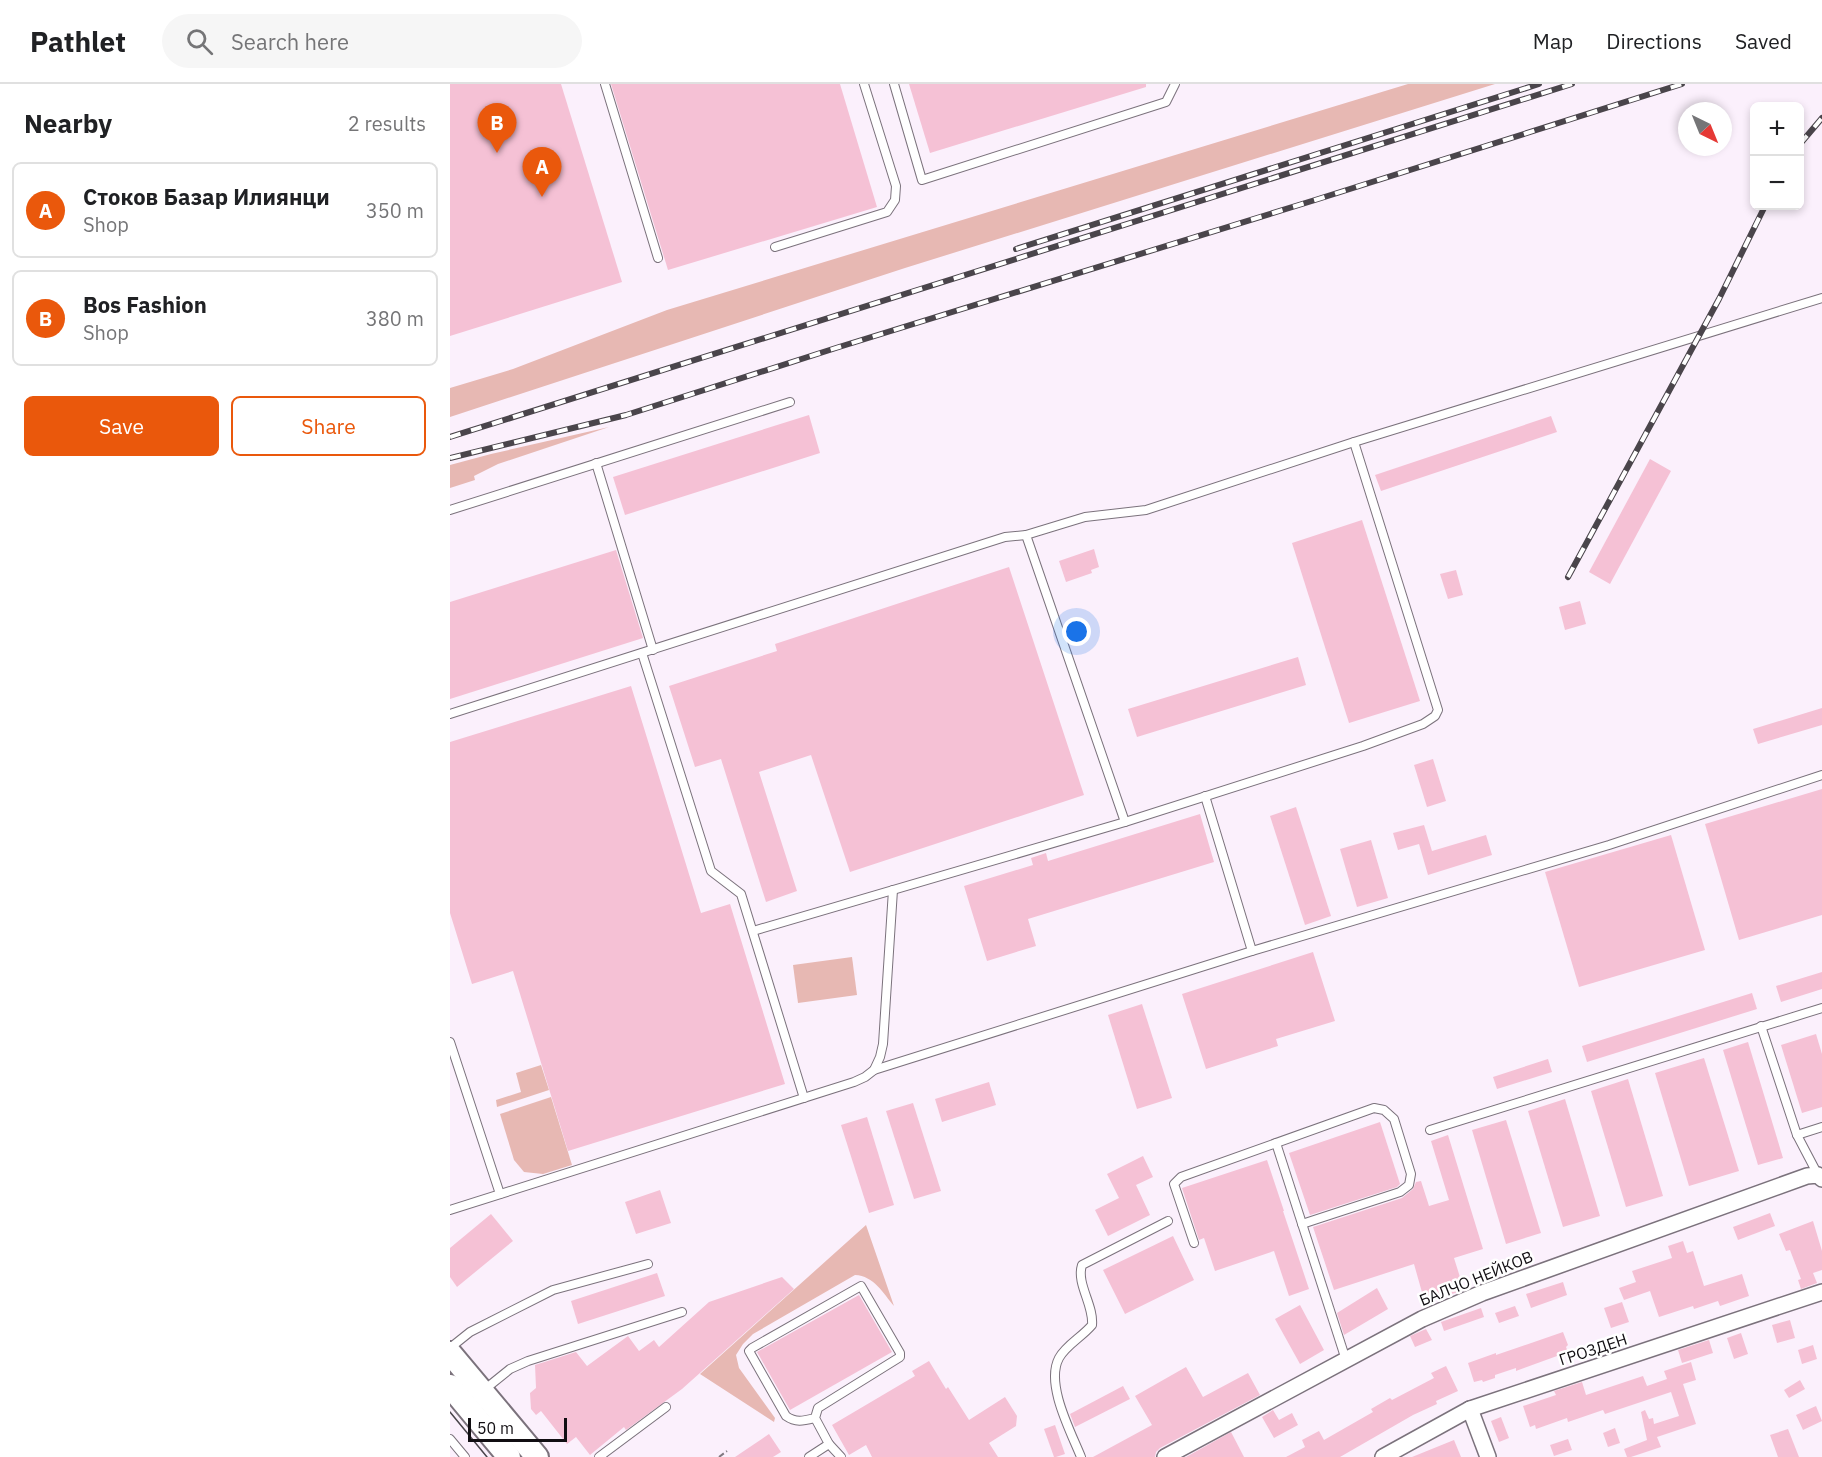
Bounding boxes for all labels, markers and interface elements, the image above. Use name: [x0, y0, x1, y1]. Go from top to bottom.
search box: [162, 14, 582, 68]
text: Pathlet: [30, 23, 126, 60]
icon: search: [183, 25, 216, 58]
text: Search here: [231, 27, 349, 56]
text: Map: [1533, 27, 1573, 55]
text: Directions: [1606, 27, 1702, 55]
text: Saved: [1735, 27, 1792, 55]
north arrow: [1678, 102, 1732, 156]
map controls: [1750, 102, 1804, 210]
button: +: [1750, 102, 1804, 156]
pin: B: [478, 104, 516, 153]
text: Nearby: [24, 106, 112, 140]
text: 2 results: [348, 110, 426, 137]
pin: A: [522, 147, 562, 197]
button: −: [1750, 156, 1804, 210]
text: Стоков Базар Илиянци: [83, 182, 330, 211]
text: A: [39, 197, 52, 224]
text: 350 m: [366, 197, 424, 224]
text: Shop: [83, 211, 129, 238]
text: Bos Fashion: [83, 290, 207, 319]
text: B: [39, 305, 52, 332]
text: 380 m: [366, 305, 424, 332]
text: Shop: [83, 319, 129, 346]
button: Save: [24, 396, 219, 456]
button: Share: [231, 396, 426, 456]
your location: [1062, 617, 1091, 646]
street label: БАЛЧО НЕЙКОВ: [1416, 1246, 1536, 1310]
street label: ГРОЗДЕН: [1556, 1329, 1630, 1369]
scale bar: [468, 1415, 567, 1442]
text: 50 m: [477, 1418, 514, 1438]

